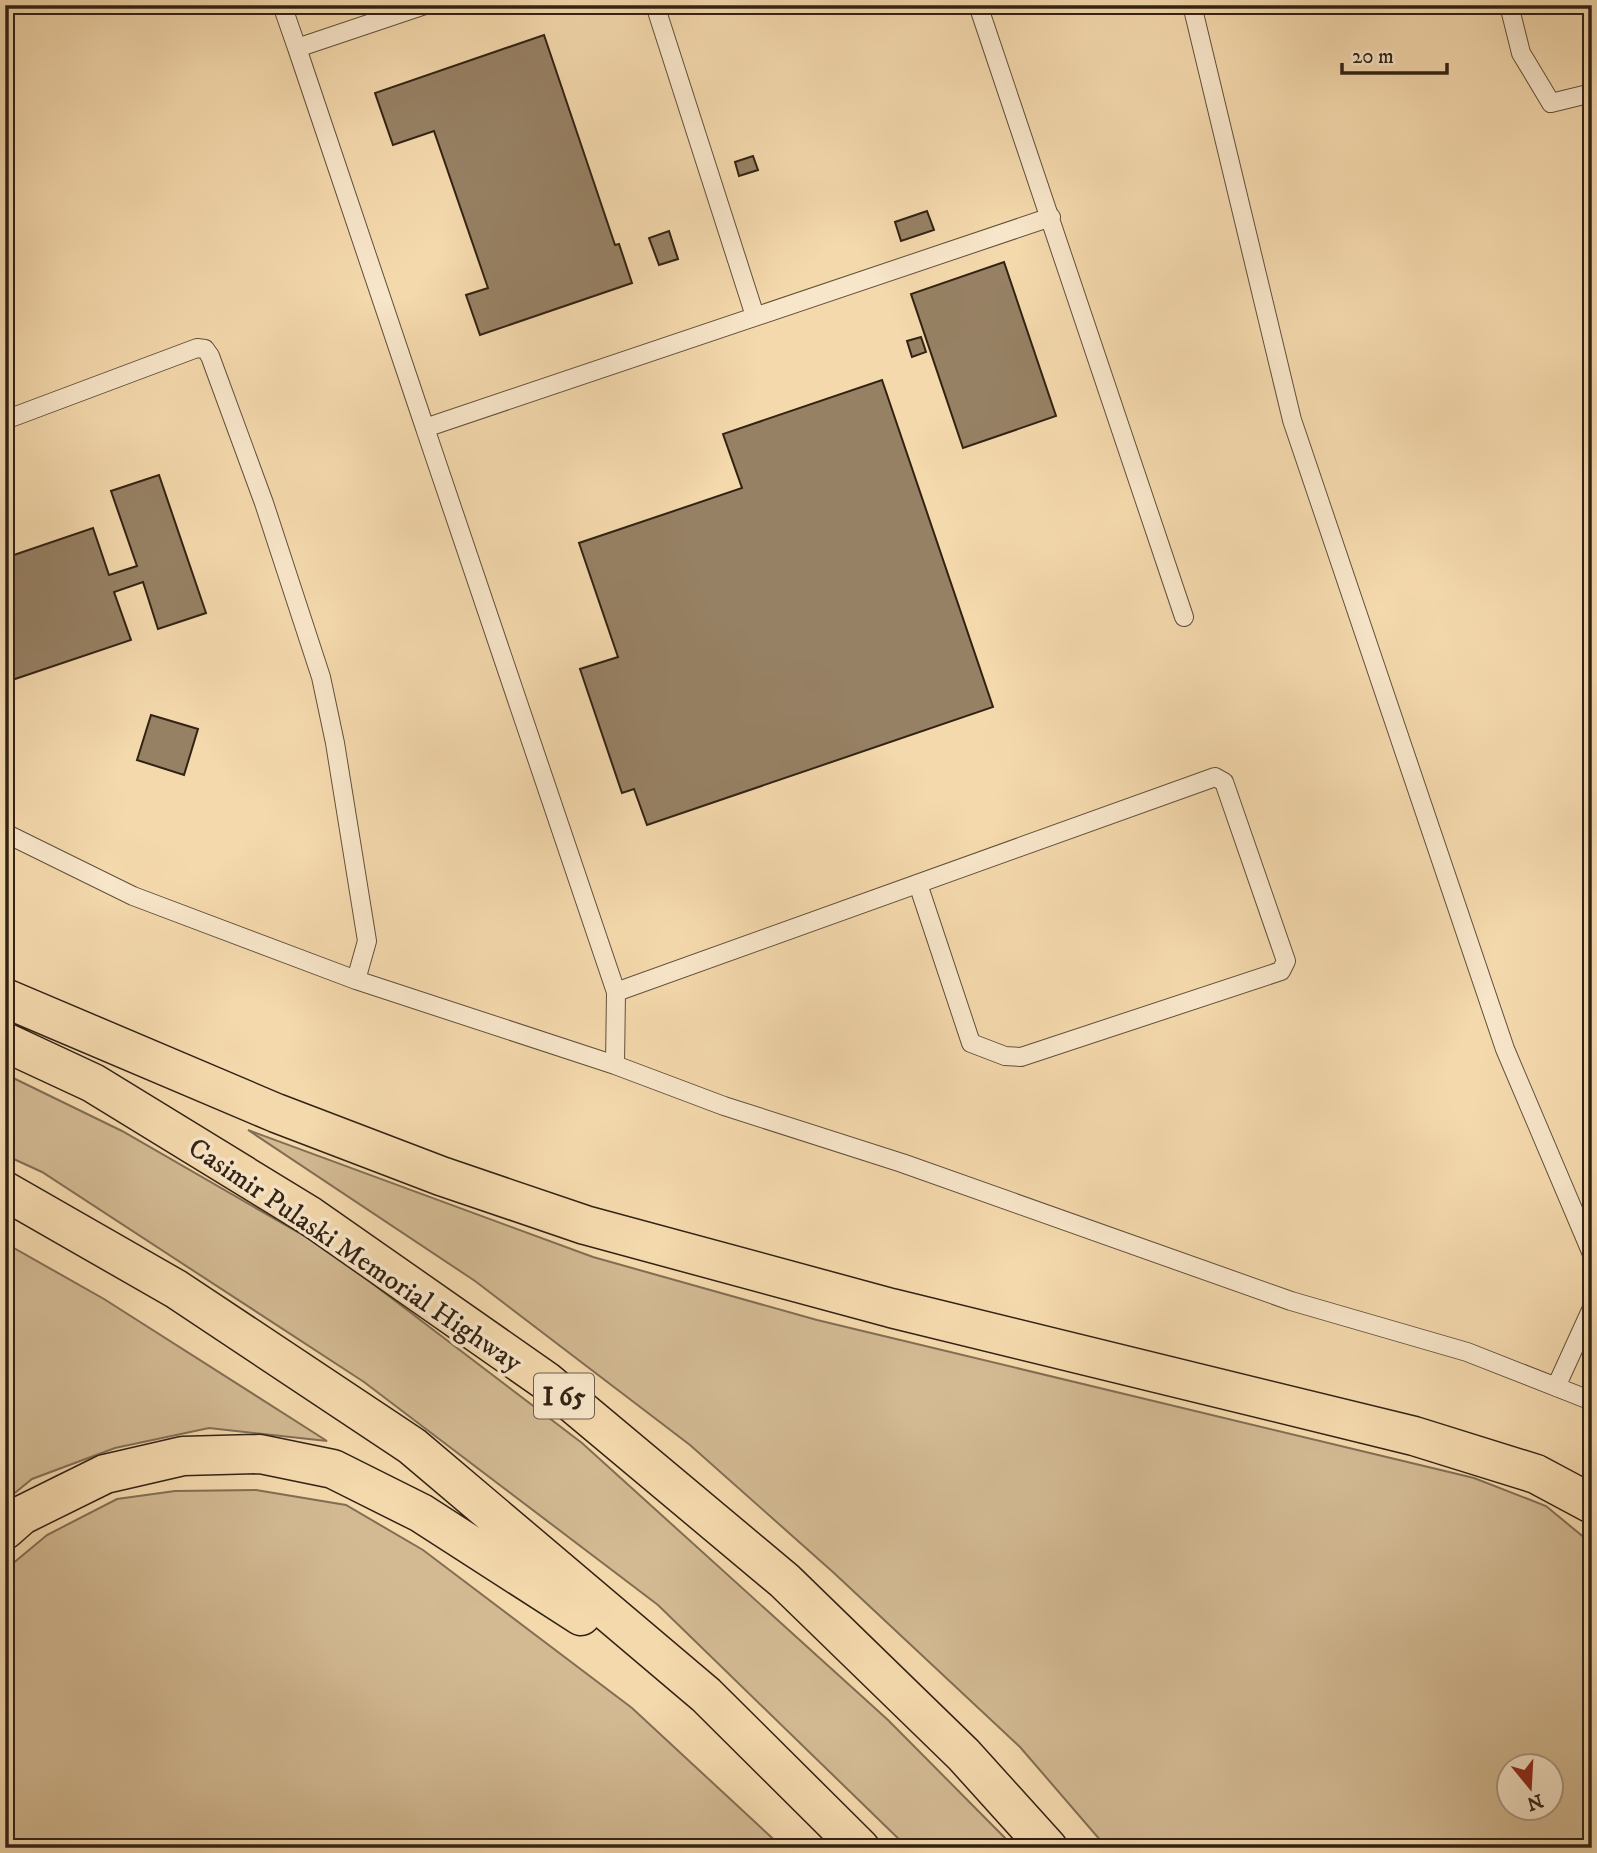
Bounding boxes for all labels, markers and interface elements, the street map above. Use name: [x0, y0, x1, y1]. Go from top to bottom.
scale bar: [1342, 32, 1446, 76]
text: 20 m: [1352, 44, 1394, 70]
street label: Casimir Pulaski Memorial Highway: [182, 1130, 529, 1381]
road number: I 65: [534, 1373, 594, 1418]
north arrow: [1496, 1752, 1566, 1822]
text: N: [1523, 1788, 1546, 1815]

